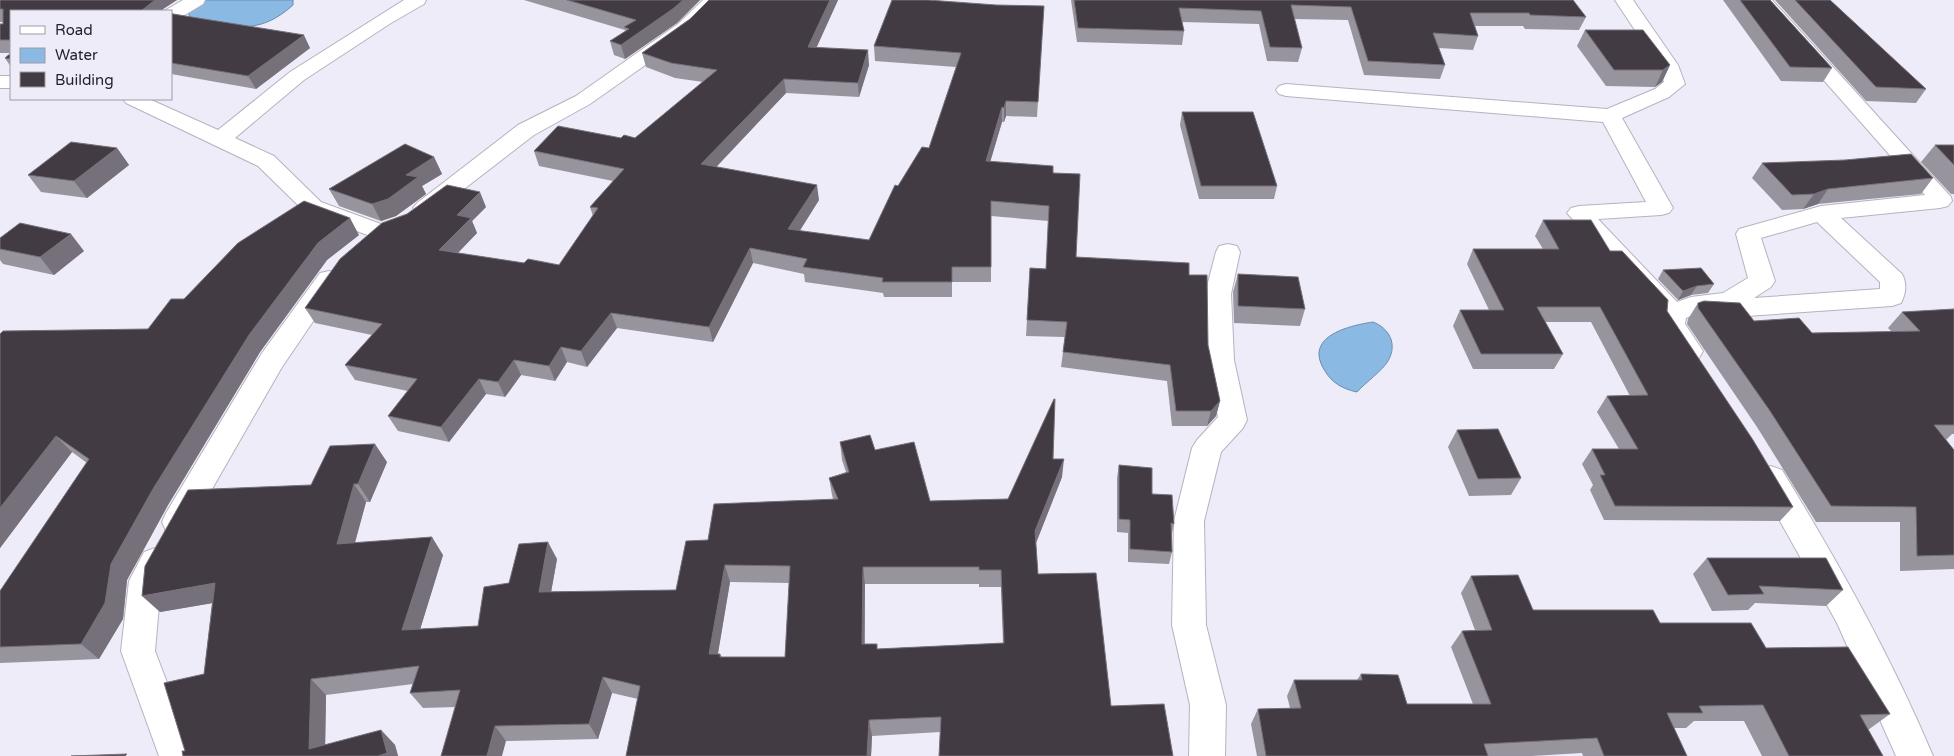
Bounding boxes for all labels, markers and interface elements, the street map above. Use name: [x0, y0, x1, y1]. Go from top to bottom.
legend: [10, 10, 172, 100]
text: Road: [55, 21, 93, 39]
text: Water: [55, 46, 98, 64]
text: Building: [55, 71, 114, 89]

